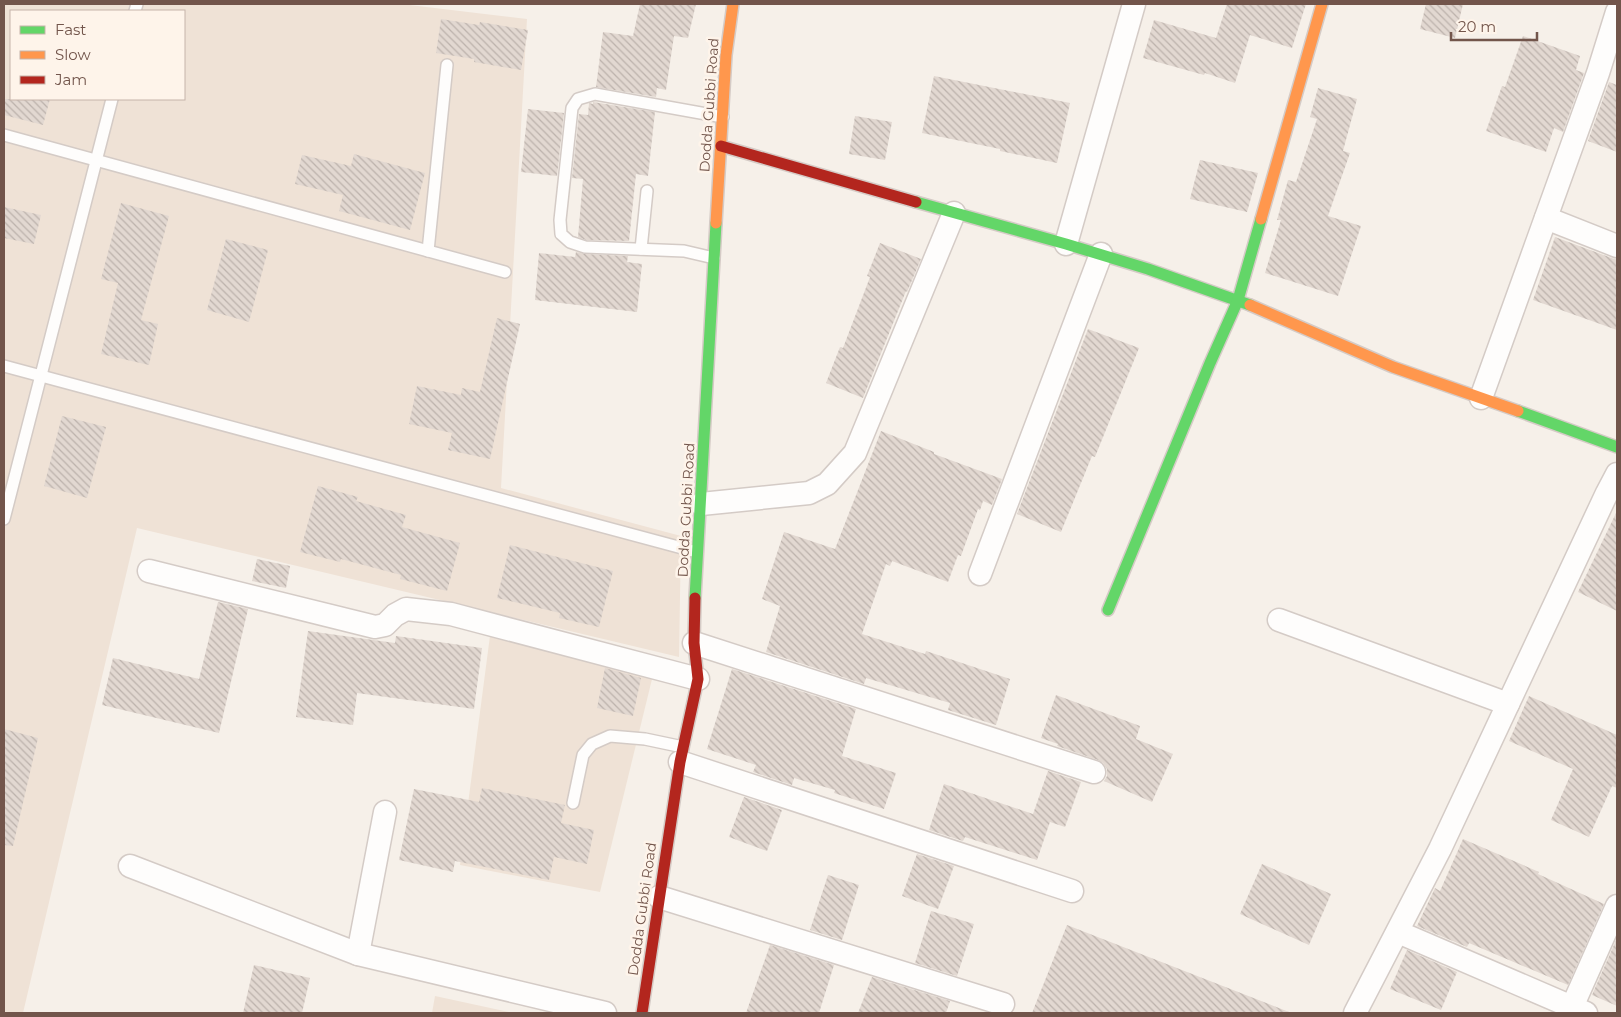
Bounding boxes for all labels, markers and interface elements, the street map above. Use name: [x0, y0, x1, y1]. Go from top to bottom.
legend: [10, 10, 185, 100]
scale bar: [1451, 10, 1537, 42]
text: 20 m: [1458, 17, 1496, 36]
text: Fast: [55, 20, 86, 39]
street label: Dodda Gubbi Road: [695, 37, 723, 173]
text: Slow: [55, 45, 91, 64]
text: Jam: [54, 70, 87, 89]
street label: Dodda Gubbi Road: [673, 442, 699, 578]
street label: Dodda Gubbi Road: [624, 841, 660, 977]

